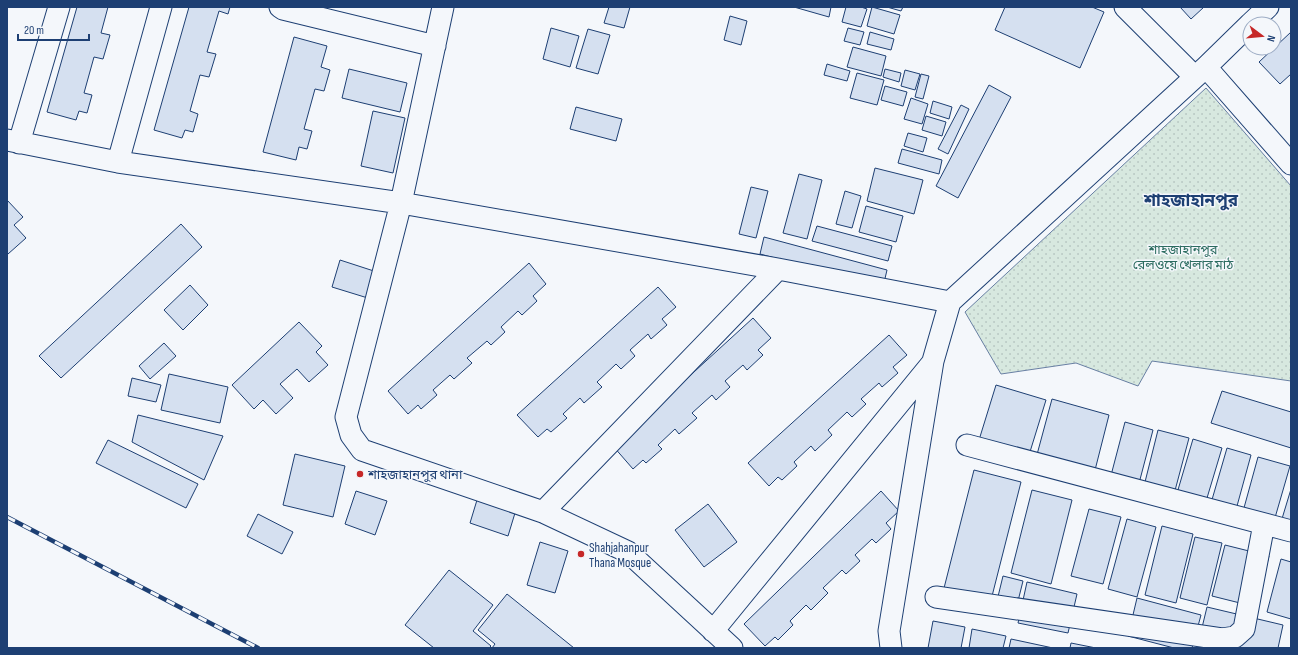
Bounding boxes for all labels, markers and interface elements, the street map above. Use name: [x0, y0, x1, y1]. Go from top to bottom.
scale bar: [18, 16, 89, 42]
north arrow: [1242, 16, 1282, 56]
text: 20 m: [24, 23, 44, 38]
text: N: [1264, 34, 1278, 43]
district label: শাহজাহানপুর: [1143, 191, 1239, 211]
park label: শাহজাহানপুর রেলওয়ে খেলার মাঠ: [1133, 242, 1234, 273]
place label: শাহজাহানপুর থানা: [367, 467, 463, 483]
marker: শাহজাহানপুর থানা: [355, 469, 365, 479]
place label: Shahjahanpur Thana Mosque: [589, 540, 651, 571]
marker: Shahjahanpur Thana Mosque: [576, 549, 586, 559]

